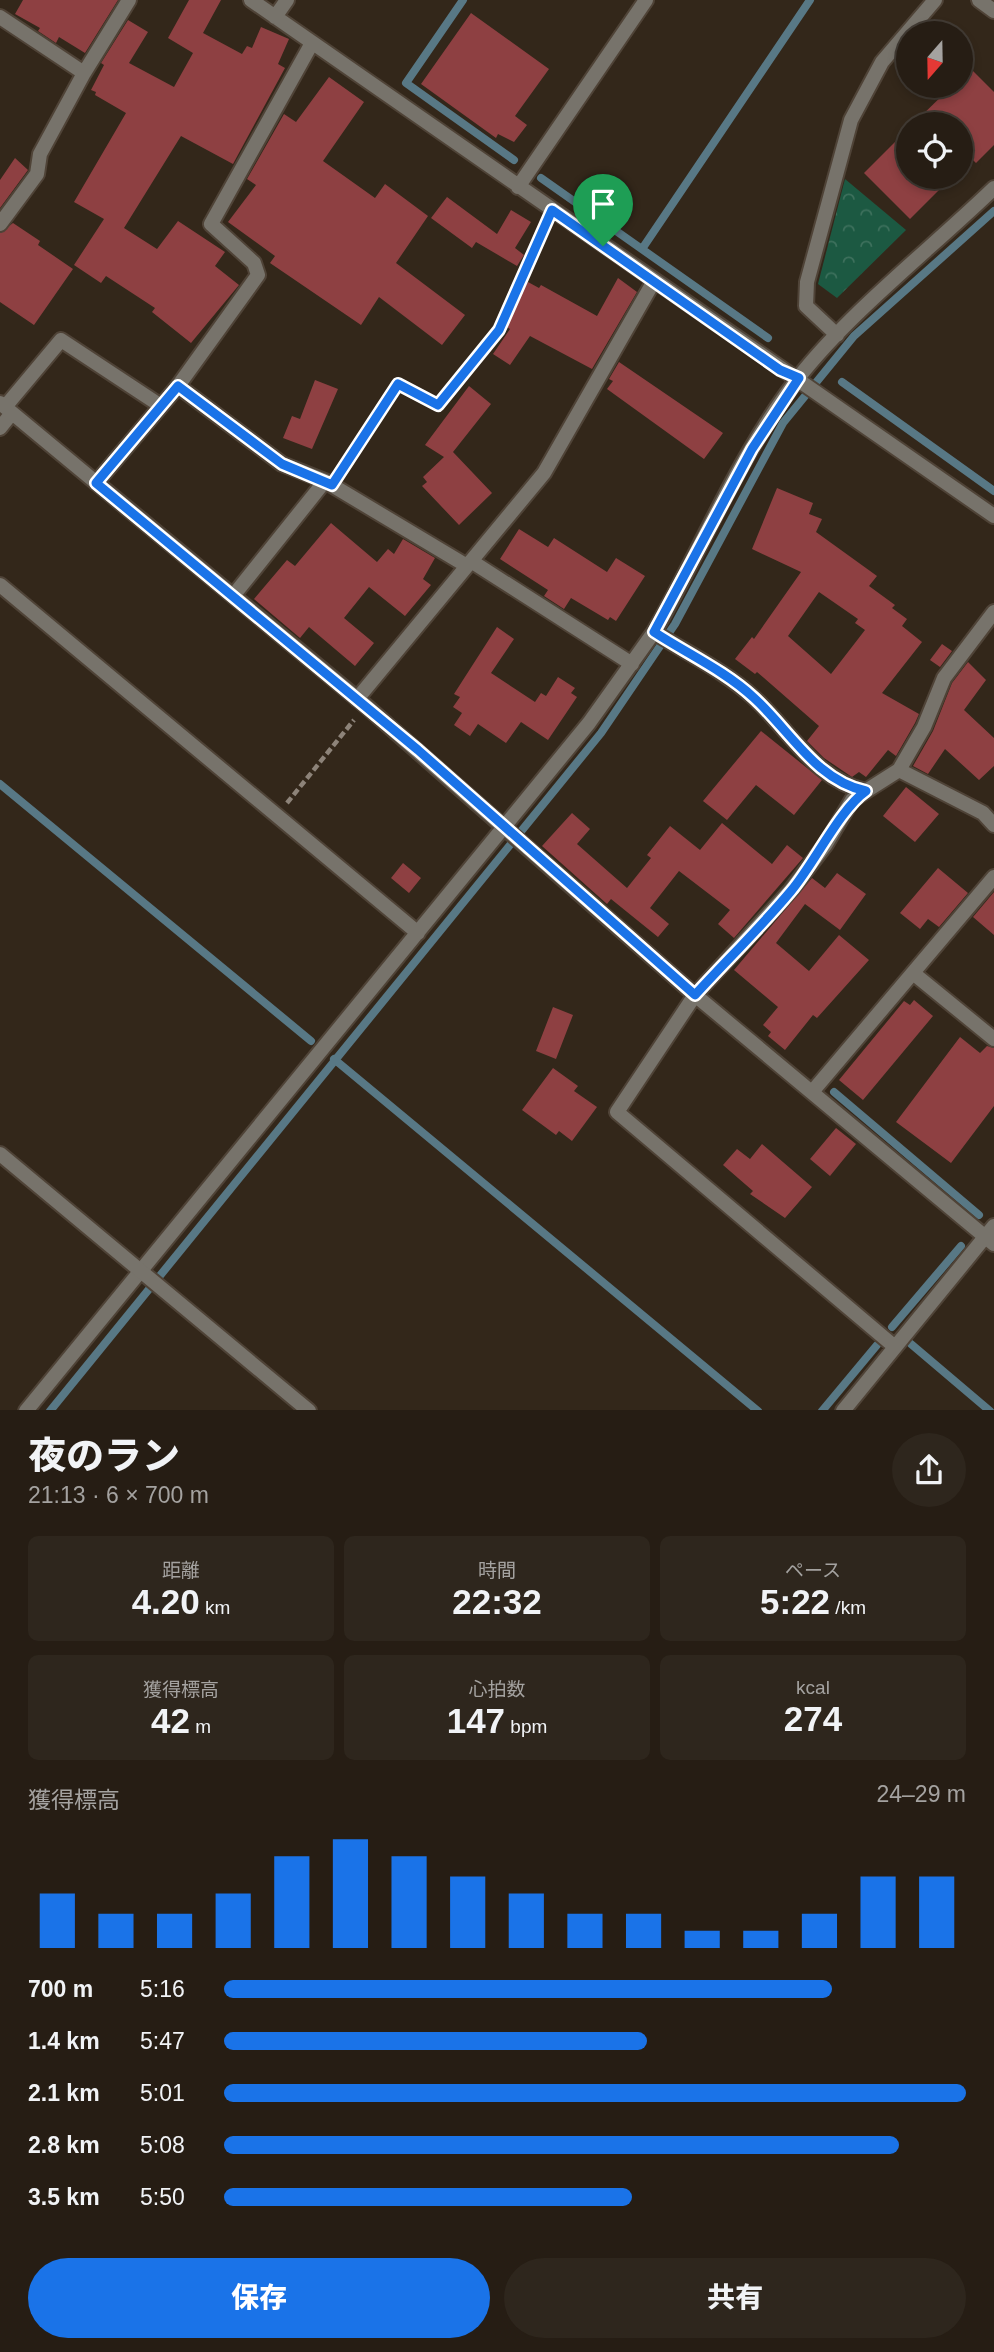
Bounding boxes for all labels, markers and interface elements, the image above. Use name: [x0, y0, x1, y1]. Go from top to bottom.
north arrow: [896, 21, 973, 98]
map controls: [896, 21, 973, 189]
button: locate: [896, 112, 973, 189]
pin: [573, 174, 633, 246]
icon: arrive: [584, 185, 622, 223]
button: share: [892, 1433, 966, 1507]
text: 夜のラン: [28, 1435, 180, 1477]
text: 21:13 · 6 × 700 m: [28, 1482, 209, 1508]
text: 距離: [162, 1560, 200, 1581]
text: 時間: [478, 1560, 516, 1581]
text: ペース: [785, 1560, 841, 1581]
text: 4.20: [132, 1582, 200, 1621]
text: 22:32: [452, 1582, 542, 1621]
text: 5:22: [760, 1582, 830, 1621]
text: km: [200, 1597, 230, 1618]
text: /km: [830, 1597, 866, 1618]
text: kcal: [796, 1677, 830, 1698]
text: 獲得標高: [143, 1679, 219, 1700]
text: 心拍数: [468, 1679, 526, 1700]
text: 274: [784, 1699, 842, 1738]
text: 42: [151, 1701, 190, 1740]
text: 147: [447, 1701, 505, 1740]
text: m: [190, 1716, 211, 1737]
text: bpm: [505, 1716, 547, 1737]
text: 24–29 m: [876, 1781, 966, 1807]
text: 獲得標高: [28, 1787, 120, 1813]
text: 700 m: [28, 1976, 93, 2002]
text: 5:16: [140, 1976, 185, 2002]
text: 1.4 km: [28, 2028, 100, 2054]
text: 5:47: [140, 2028, 185, 2054]
text: 2.1 km: [28, 2080, 100, 2106]
text: 5:01: [140, 2080, 185, 2106]
text: 2.8 km: [28, 2132, 100, 2158]
text: 5:08: [140, 2132, 185, 2158]
text: 3.5 km: [28, 2184, 100, 2210]
text: 5:50: [140, 2184, 185, 2210]
button: 保存: [28, 2258, 490, 2338]
button: 共有: [504, 2258, 966, 2338]

